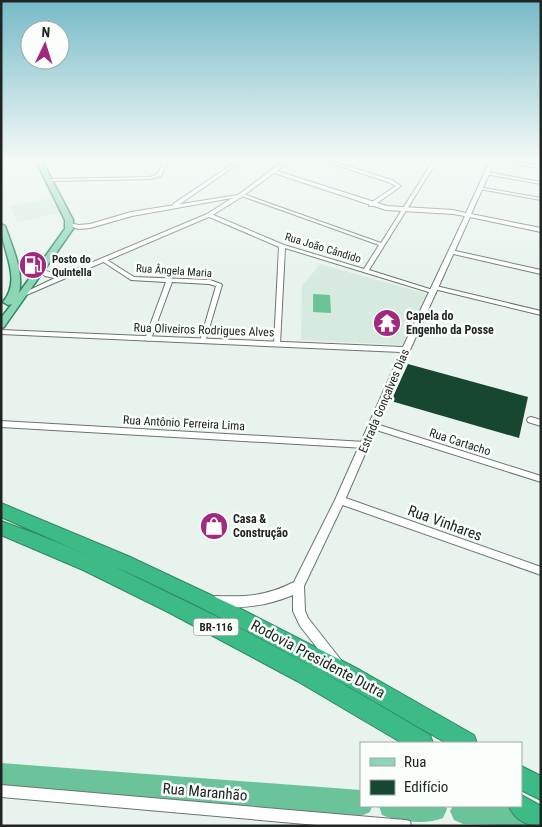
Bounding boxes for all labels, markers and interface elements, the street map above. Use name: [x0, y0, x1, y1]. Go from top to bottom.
north arrow: [20, 20, 70, 70]
text: N: [41, 24, 51, 40]
street label: Rua João Cândido: [283, 230, 363, 266]
fuel station icon: Posto do Quintella: [18, 250, 48, 280]
place label: Posto do Quintella: [52, 253, 92, 279]
street label: Rua Ângela Maria: [136, 262, 212, 280]
temple icon: Capela do Engenho da Posse: [372, 308, 402, 338]
place label: Capela do Engenho da Posse: [406, 309, 494, 337]
street label: Rua Oliveiros Rodrigues Alves: [133, 321, 275, 339]
street label: Estrada Gonçalves Dias: [356, 347, 412, 455]
street label: Rua Antônio Ferreira Lima: [123, 413, 246, 433]
street label: Rua Cartacho: [427, 425, 493, 459]
street label: Rua Vinhares: [405, 501, 485, 545]
shop icon: Casa & Construção: [199, 511, 229, 541]
place label: Casa & Construção: [233, 512, 288, 540]
street label: Rodovia Presidente Dutra: [248, 616, 388, 702]
road number: BR-116: [194, 618, 238, 636]
legend: [360, 742, 522, 807]
text: Rua: [404, 753, 426, 771]
text: Edifício: [404, 778, 448, 796]
street label: Rua Maranhão: [162, 779, 248, 805]

